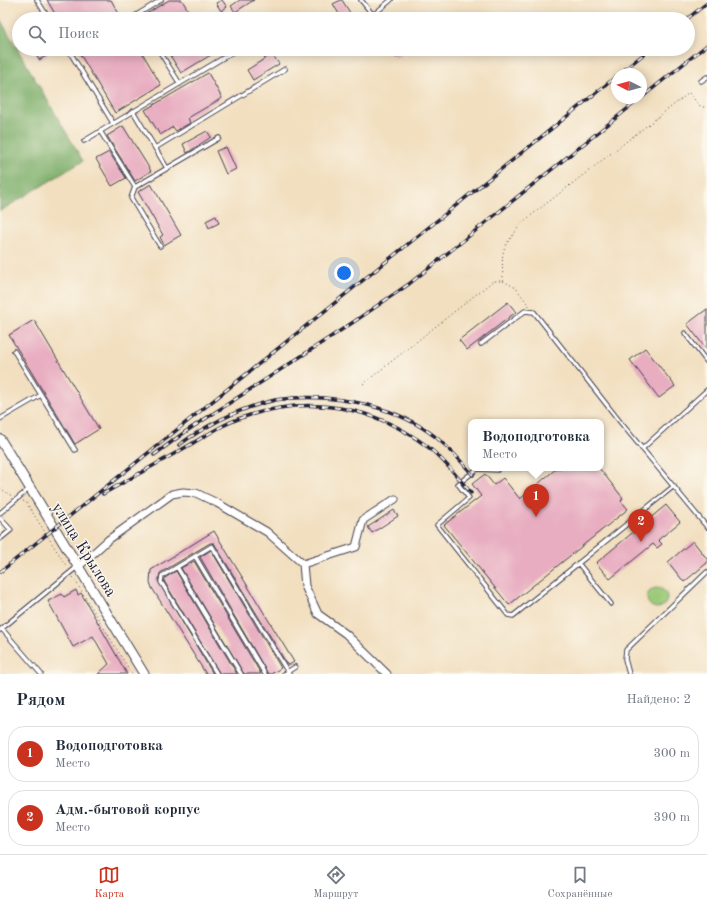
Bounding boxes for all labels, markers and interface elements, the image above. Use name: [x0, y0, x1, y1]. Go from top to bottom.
search box: [12, 12, 695, 56]
icon: search: [26, 23, 48, 45]
text: Поиск: [58, 27, 99, 42]
north arrow: [611, 68, 647, 104]
your location: [334, 263, 354, 283]
popup: [468, 419, 604, 471]
text: Водоподготовка: [482, 430, 590, 445]
text: Место: [482, 448, 517, 461]
pin: 1: [523, 484, 549, 517]
street label: улица Крылова: [48, 500, 119, 600]
pin: 2: [628, 509, 654, 542]
text: Рядом: [16, 692, 65, 709]
text: Найдено: 2: [627, 693, 691, 706]
text: Водоподготовка: [55, 739, 163, 754]
text: 1: [26, 747, 34, 760]
text: 300 m: [653, 747, 690, 760]
text: Место: [55, 757, 90, 770]
text: Адм.-бытовой корпус: [55, 803, 200, 818]
text: 2: [26, 811, 34, 824]
text: 390 m: [653, 811, 690, 824]
text: Место: [55, 821, 90, 834]
tab: Карта: [95, 864, 124, 902]
tab: Маршрут: [313, 864, 359, 902]
tab: Сохранённые: [548, 864, 612, 902]

